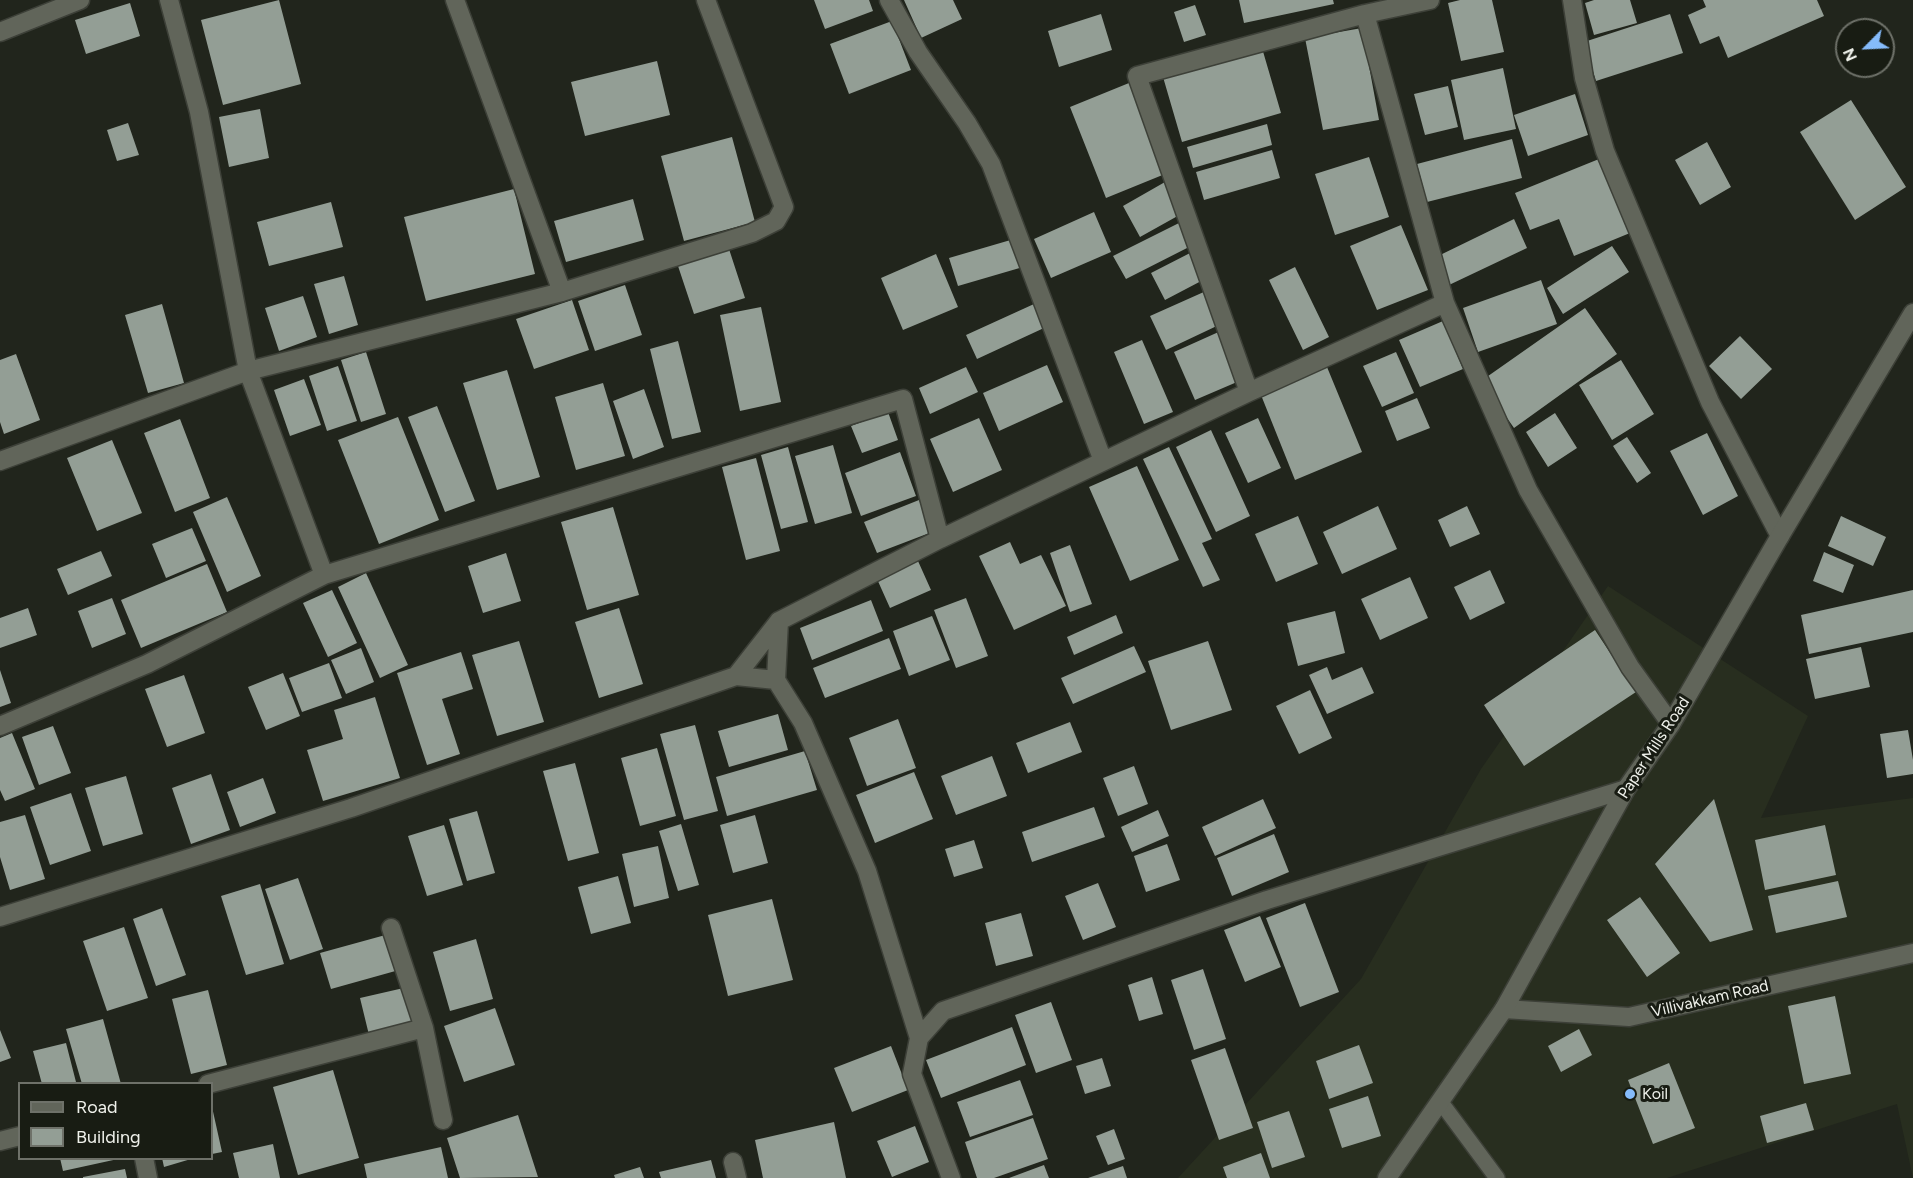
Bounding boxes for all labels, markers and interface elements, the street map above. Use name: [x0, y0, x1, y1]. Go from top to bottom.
north arrow: [1835, 18, 1895, 78]
text: N: [1839, 45, 1861, 64]
street label: Paper Mills Road: [1614, 694, 1694, 802]
street label: Villivakkam Road: [1649, 976, 1771, 1022]
legend: [18, 1082, 213, 1160]
place label: Koil: [1642, 1084, 1668, 1104]
marker: Koil: [1623, 1087, 1637, 1101]
text: Road: [76, 1096, 117, 1118]
text: Building: [76, 1126, 141, 1148]

